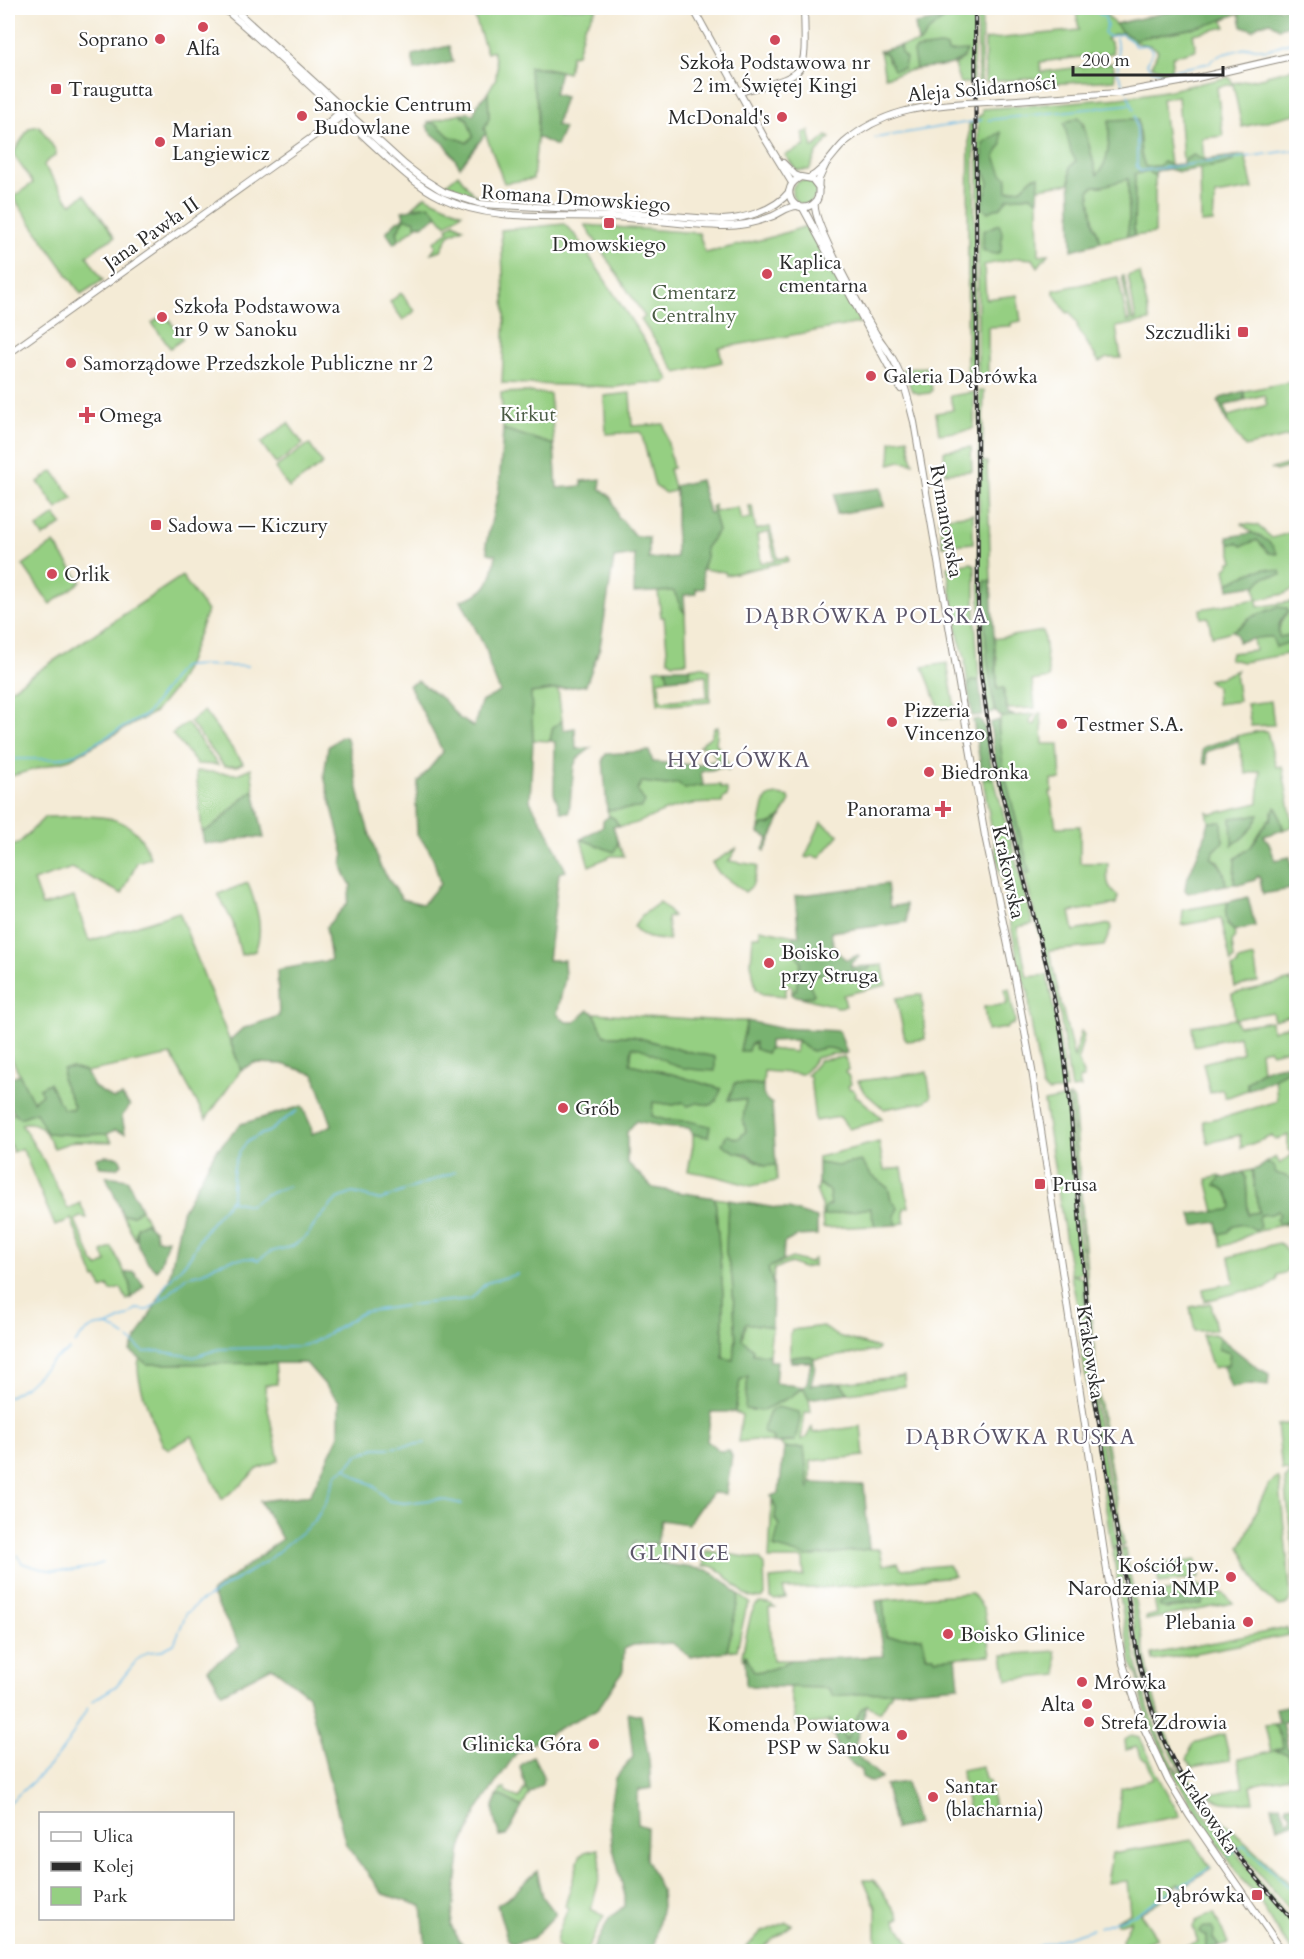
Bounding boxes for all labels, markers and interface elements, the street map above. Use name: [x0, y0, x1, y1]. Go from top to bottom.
marker: Alfa: [196, 20, 210, 34]
place label: Soprano: [78, 26, 148, 53]
marker: Soprano: [153, 32, 167, 46]
marker: Szkoła Podstawowa nr 2 im. Świętej Kingi: [768, 33, 782, 47]
place label: Alfa: [186, 35, 220, 62]
scale bar: [1073, 39, 1223, 77]
text: 200 m: [1082, 48, 1130, 73]
place label: Szkoła Podstawowa nr 2 im. Świętej Kingi: [680, 49, 871, 99]
street label: Aleja Solidarności: [906, 68, 1058, 108]
place label: Traugutta: [68, 76, 153, 103]
marker: Traugutta: [49, 82, 63, 96]
place label: Sanockie Centrum Budowlane: [314, 91, 472, 141]
place label: McDonald's: [668, 104, 770, 131]
marker: Sanockie Centrum Budowlane: [295, 109, 309, 123]
marker: McDonald's: [775, 110, 789, 124]
place label: Marian Langiewicz: [172, 117, 270, 167]
marker: Marian Langiewicz: [153, 135, 167, 149]
street label: Romana Dmowskiego: [480, 178, 672, 219]
street label: Jana Pawła II: [96, 191, 204, 278]
marker: Dmowskiego: [602, 216, 616, 230]
place label: Dmowskiego: [552, 231, 666, 258]
place label: Kaplica cmentarna: [779, 249, 868, 299]
marker: Kaplica cmentarna: [760, 267, 774, 281]
park label: Cmentarz Centralny: [651, 279, 737, 329]
place label: Szkoła Podstawowa nr 9 w Sanoku: [174, 293, 341, 343]
marker: Szkoła Podstawowa nr 9 w Sanoku: [155, 310, 169, 324]
place label: Szczudliki: [1145, 319, 1231, 346]
marker: Szczudliki: [1236, 325, 1250, 339]
place label: Samorządowe Przedszkole Publiczne nr 2: [83, 350, 433, 377]
marker: Samorządowe Przedszkole Publiczne nr 2: [64, 356, 78, 370]
place label: Galeria Dąbrówka: [883, 363, 1038, 390]
marker: Galeria Dąbrówka: [864, 369, 878, 383]
park label: Kirkut: [500, 401, 557, 428]
place label: Omega: [99, 402, 162, 429]
marker: Omega: [80, 408, 94, 422]
street label: Rymanowska: [923, 462, 970, 580]
place label: Sadowa — Kiczury: [168, 512, 329, 539]
marker: Sadowa — Kiczury: [149, 518, 163, 532]
place label: Orlik: [64, 561, 110, 588]
marker: Orlik: [45, 567, 59, 581]
district label: DĄBRÓWKA POLSKA: [745, 601, 989, 631]
place label: Pizzeria Vincenzo: [904, 697, 985, 747]
place label: Testmer S.A.: [1074, 711, 1184, 738]
marker: Pizzeria Vincenzo: [885, 715, 899, 729]
marker: Testmer S.A.: [1055, 717, 1069, 731]
district label: HYCLÓWKA: [667, 745, 811, 775]
place label: Biedronka: [941, 759, 1029, 786]
marker: Biedronka: [922, 765, 936, 779]
place label: Panorama: [847, 796, 931, 823]
marker: Panorama: [936, 802, 950, 816]
street label: Krakowska: [985, 823, 1032, 921]
place label: Boisko przy Struga: [781, 939, 879, 989]
marker: Boisko przy Struga: [762, 956, 776, 970]
place label: Grób: [575, 1095, 620, 1122]
marker: Grób: [556, 1101, 570, 1115]
place label: Prusa: [1052, 1171, 1098, 1198]
marker: Prusa: [1033, 1177, 1047, 1191]
street label: Krakowska: [1070, 1303, 1111, 1401]
district label: DĄBRÓWKA RUSKA: [906, 1422, 1136, 1452]
district label: GLINICE: [629, 1539, 731, 1568]
place label: Kościół pw. Narodzenia NMP: [1068, 1552, 1219, 1602]
marker: Kościół pw. Narodzenia NMP: [1224, 1570, 1238, 1584]
place label: Plebania: [1165, 1609, 1236, 1636]
marker: Plebania: [1241, 1615, 1255, 1629]
place label: Boisko Glinice: [960, 1621, 1085, 1648]
marker: Boisko Glinice: [941, 1627, 955, 1641]
place label: Mrówka: [1094, 1669, 1167, 1696]
marker: Mrówka: [1075, 1675, 1089, 1689]
place label: Alta: [1041, 1691, 1075, 1718]
marker: Alta: [1080, 1697, 1094, 1711]
place label: Strefa Zdrowia: [1101, 1709, 1227, 1736]
place label: Komenda Powiatowa PSP w Sanoku: [708, 1711, 890, 1761]
marker: Strefa Zdrowia: [1082, 1715, 1096, 1729]
marker: Komenda Powiatowa PSP w Sanoku: [895, 1728, 909, 1742]
place label: Glinicka Góra: [462, 1731, 582, 1758]
marker: Glinicka Góra: [587, 1737, 601, 1751]
street label: Krakowska: [1171, 1764, 1245, 1859]
place label: Santar (blacharnia): [945, 1773, 1044, 1823]
marker: Santar (blacharnia): [926, 1790, 940, 1804]
legend: [39, 1812, 234, 1920]
text: Ulica: [93, 1824, 134, 1849]
text: Kolej: [93, 1854, 134, 1879]
place label: Dąbrówka: [1156, 1882, 1245, 1909]
text: Park: [93, 1884, 128, 1909]
marker: Dąbrówka: [1250, 1888, 1264, 1902]

